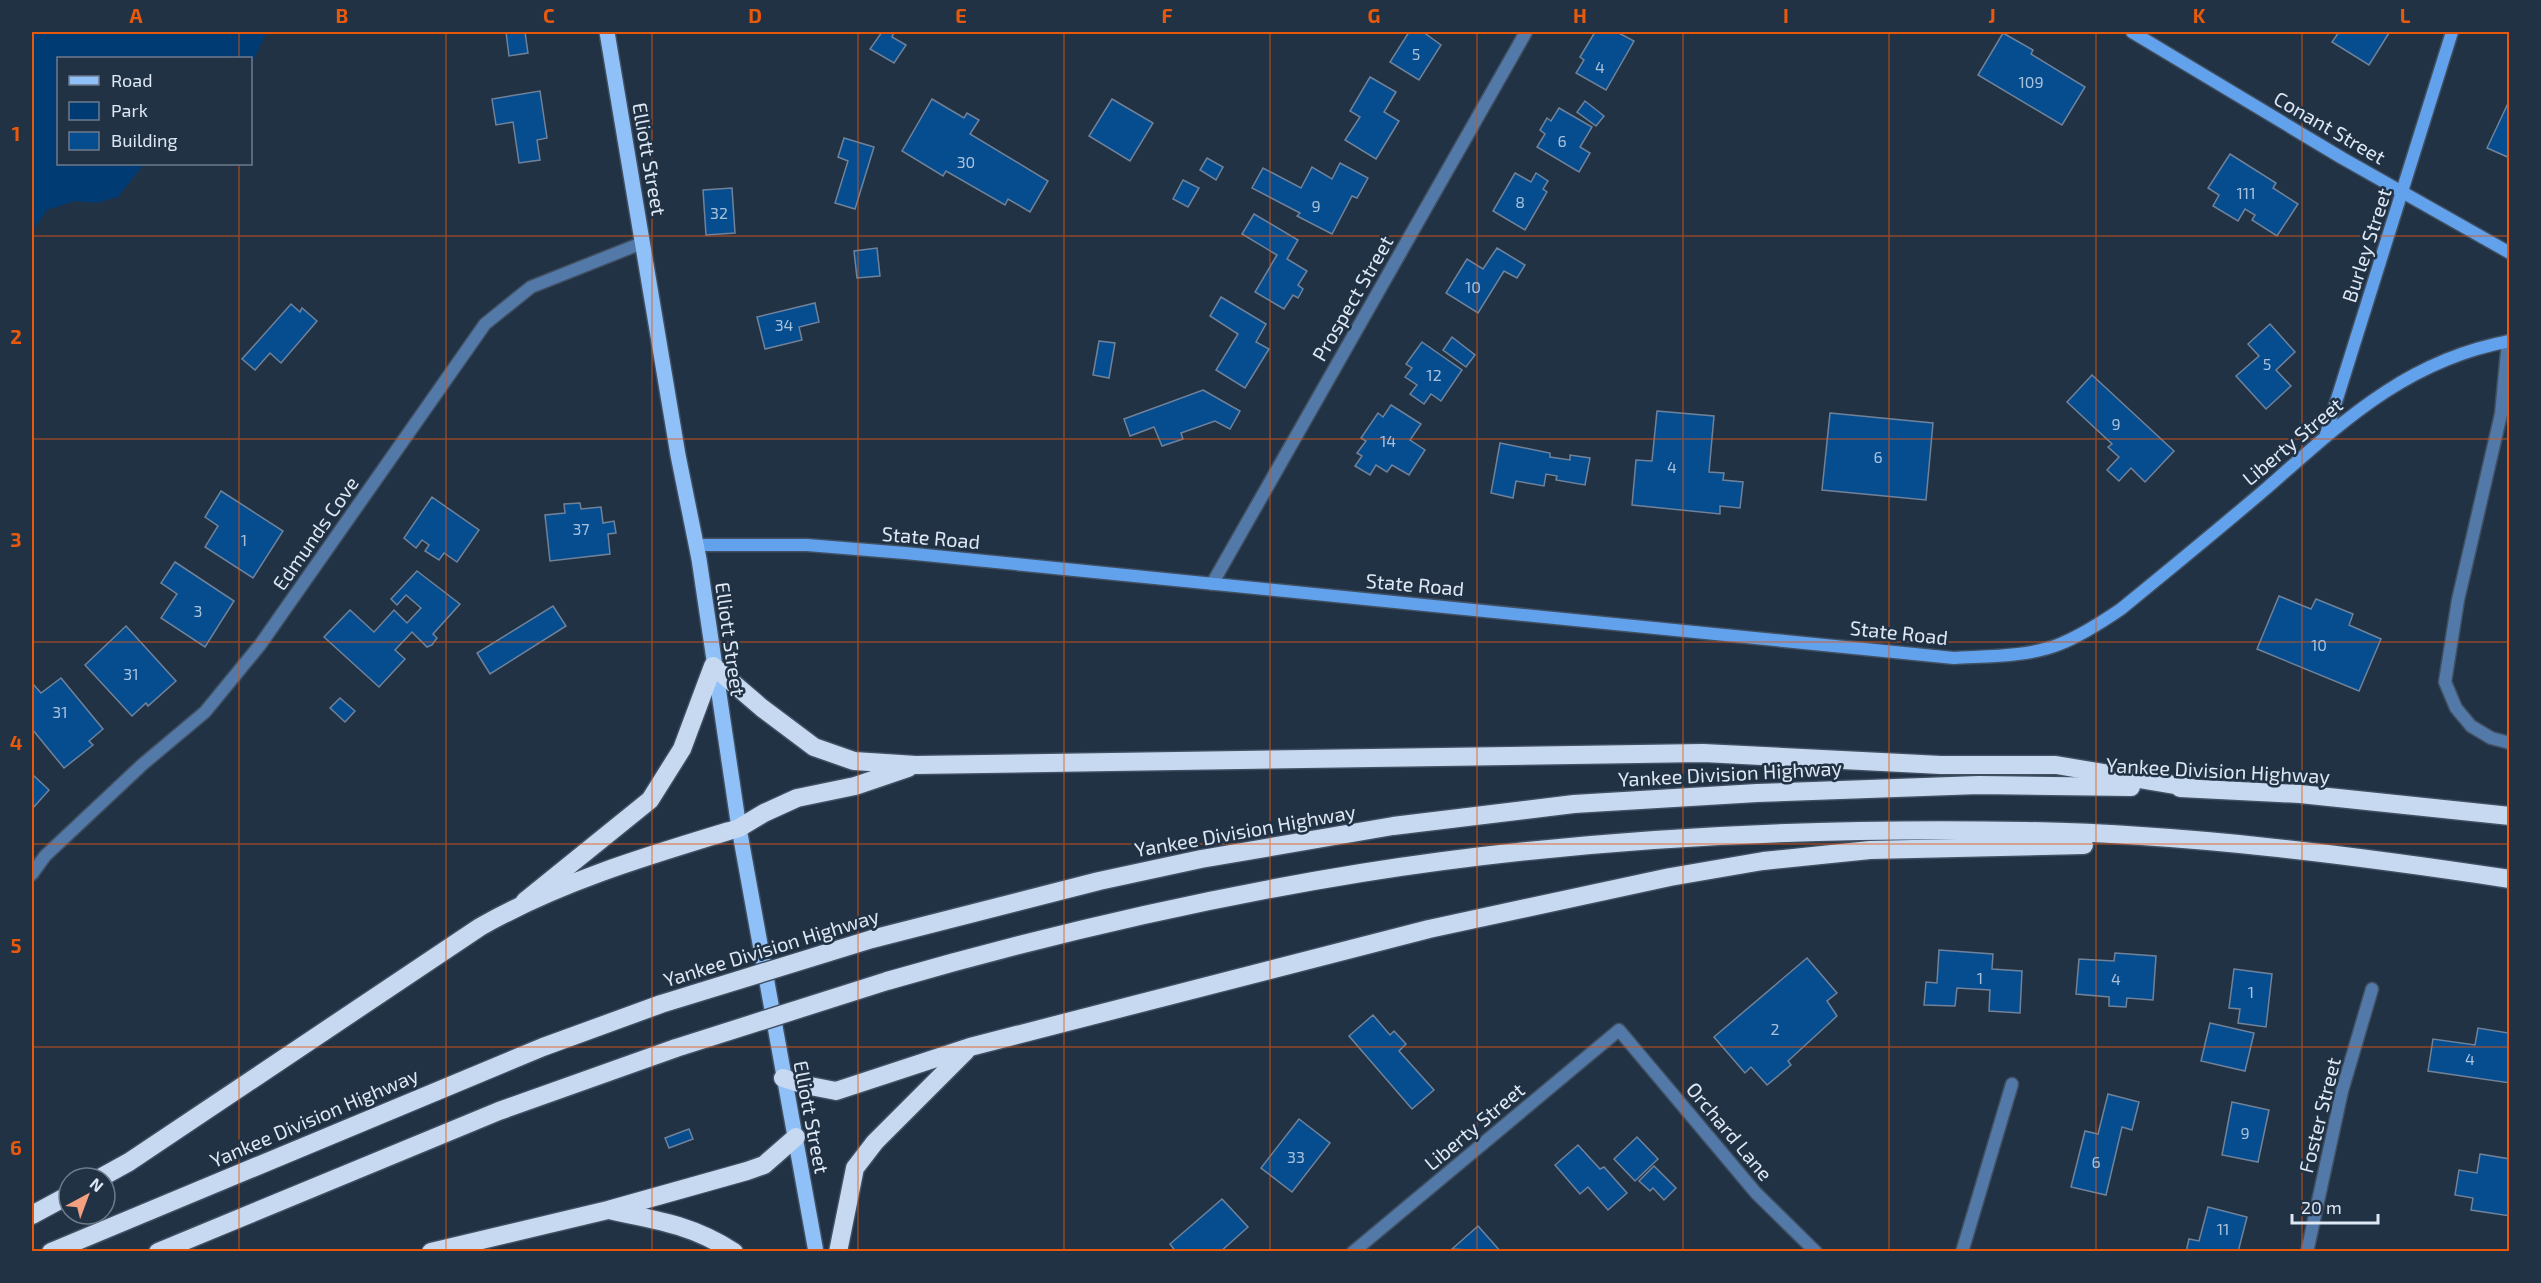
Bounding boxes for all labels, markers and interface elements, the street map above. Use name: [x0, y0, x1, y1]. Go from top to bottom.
text: A: [129, 3, 143, 27]
text: B: [336, 3, 348, 27]
text: C: [543, 3, 555, 27]
text: D: [748, 3, 762, 27]
text: E: [955, 3, 967, 27]
text: F: [1161, 3, 1173, 27]
text: G: [1368, 3, 1380, 27]
text: H: [1573, 3, 1587, 27]
text: I: [1783, 3, 1789, 27]
text: J: [1988, 3, 1996, 27]
text: K: [2193, 3, 2206, 27]
text: L: [2400, 3, 2411, 27]
house number: 5: [1412, 44, 1420, 63]
legend: [57, 57, 252, 165]
house number: 4: [1595, 57, 1605, 76]
text: Road: [111, 69, 152, 91]
house number: 109: [2018, 72, 2044, 91]
street label: Conant Street: [2270, 85, 2390, 169]
text: Park: [111, 99, 148, 121]
street label: Elliott Street: [628, 100, 672, 218]
text: 1: [12, 121, 20, 145]
text: Building: [111, 129, 178, 151]
house number: 6: [1557, 131, 1567, 150]
house number: 30: [957, 152, 975, 171]
house number: 111: [2236, 183, 2256, 202]
street label: Burley Street: [2336, 185, 2396, 305]
house number: 8: [1515, 192, 1525, 211]
house number: 9: [1311, 196, 1321, 215]
house number: 32: [710, 203, 728, 222]
street label: Prospect Street: [1306, 231, 1398, 365]
house number: 10: [1465, 277, 1481, 296]
house number: 34: [775, 315, 794, 334]
text: 2: [10, 324, 22, 348]
house number: 5: [2263, 354, 2271, 373]
house number: 12: [1426, 365, 1442, 384]
street label: Liberty Street: [2237, 392, 2347, 490]
house number: 9: [2111, 414, 2121, 433]
house number: 14: [1380, 431, 1396, 450]
house number: 6: [1873, 447, 1883, 466]
house number: 4: [1667, 457, 1677, 476]
street label: Edmunds Cove: [267, 472, 363, 594]
house number: 37: [572, 519, 590, 538]
street label: State Road: [881, 521, 981, 553]
text: 3: [10, 527, 22, 551]
house number: 1: [241, 530, 247, 549]
street label: State Road: [1365, 568, 1465, 600]
street label: Elliott Street: [711, 581, 751, 698]
house number: 3: [194, 601, 202, 620]
street label: State Road: [1849, 615, 1949, 649]
house number: 10: [2311, 635, 2327, 654]
house number: 31: [123, 664, 139, 683]
house number: 31: [52, 702, 68, 721]
text: 4: [10, 730, 23, 754]
street label: Yankee Division Highway: [2105, 752, 2331, 788]
street label: Yankee Division Highway: [1617, 755, 1843, 791]
street label: Yankee Division Highway: [1133, 799, 1358, 861]
street label: Yankee Division Highway: [660, 903, 882, 991]
text: 5: [10, 933, 22, 957]
house number: 1: [1977, 968, 1983, 987]
house number: 4: [2111, 969, 2121, 988]
house number: 1: [2248, 982, 2254, 1001]
house number: 2: [1771, 1019, 1780, 1038]
house number: 4: [2465, 1049, 2475, 1068]
street label: Foster Street: [2293, 1054, 2345, 1175]
street label: Elliott Street: [789, 1058, 835, 1176]
street label: Yankee Division Highway: [206, 1062, 422, 1172]
street label: Liberty Street: [1419, 1077, 1529, 1175]
street label: Orchard Lane: [1682, 1077, 1778, 1185]
house number: 9: [2240, 1123, 2250, 1142]
text: 6: [10, 1135, 22, 1159]
house number: 33: [1287, 1147, 1305, 1166]
house number: 6: [2091, 1152, 2101, 1171]
north arrow: [57, 1166, 117, 1226]
text: N: [87, 1173, 108, 1195]
scale bar: [2292, 1187, 2378, 1225]
text: 20 m: [2301, 1196, 2342, 1218]
house number: 11: [2217, 1219, 2229, 1238]

